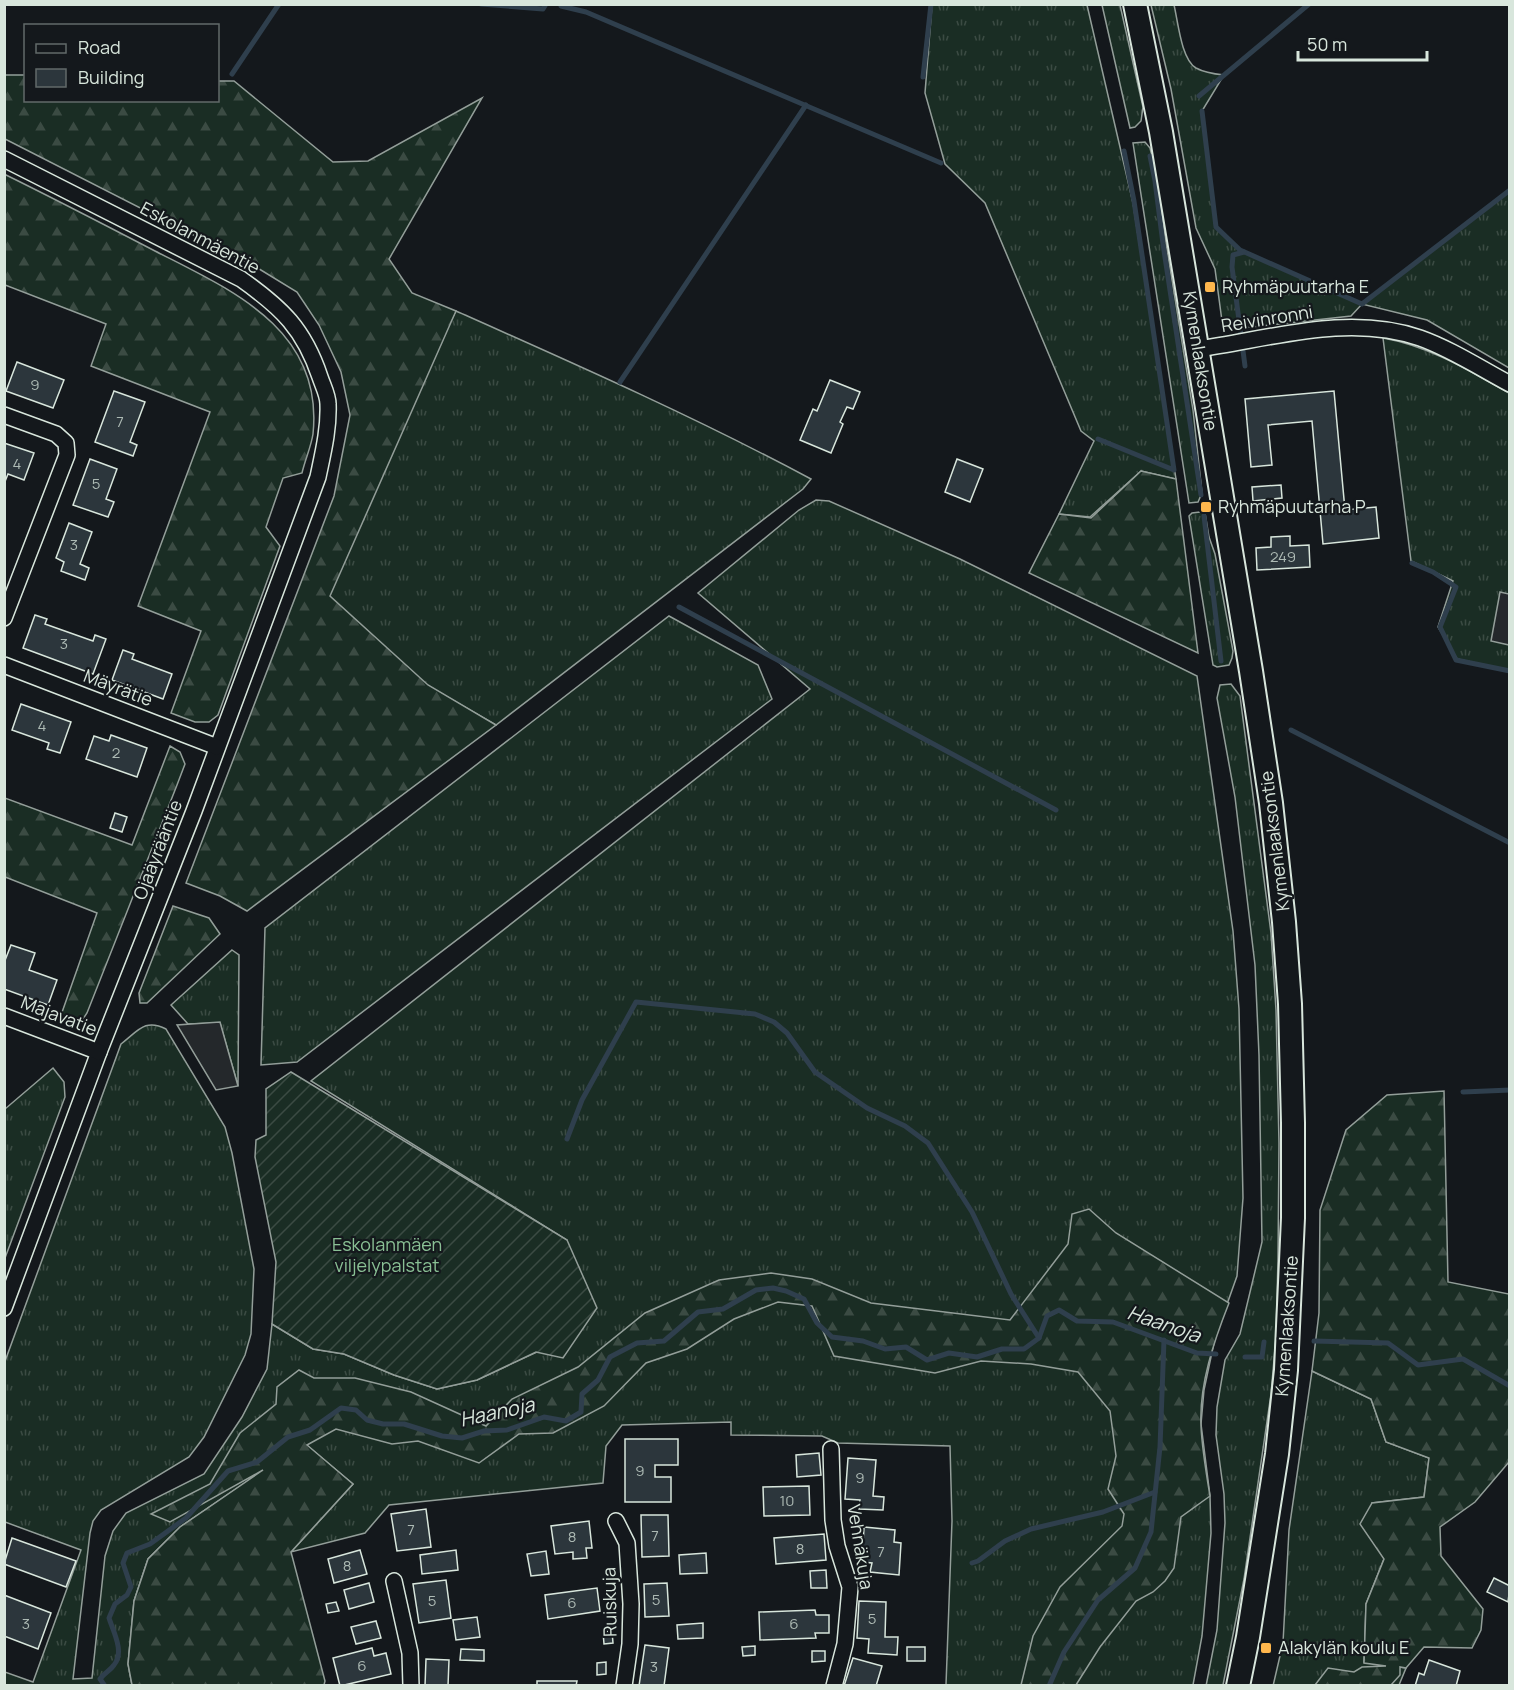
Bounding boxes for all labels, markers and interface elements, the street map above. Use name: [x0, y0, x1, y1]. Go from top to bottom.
legend: [24, 24, 219, 102]
scale bar: [1298, 24, 1427, 62]
text: 50 m: [1307, 32, 1347, 56]
text: Road: [78, 35, 121, 59]
text: Building: [78, 65, 144, 89]
street label: Eskolanmäentie: [136, 196, 264, 279]
place label: Ryhmäpuutarha E: [1222, 274, 1369, 298]
marker: Ryhmäpuutarha E: [1203, 280, 1217, 294]
street label: Kymenlaaksontie: [1178, 289, 1224, 432]
street label: Reivinronni: [1219, 299, 1314, 337]
house number: 9: [30, 374, 40, 395]
house number: 7: [116, 411, 124, 432]
house number: 4: [13, 453, 22, 474]
house number: 5: [92, 473, 100, 494]
place label: Ryhmäpuutarha P: [1218, 494, 1366, 518]
marker: Ryhmäpuutarha P: [1199, 500, 1213, 514]
house number: 3: [70, 534, 78, 555]
house number: 249: [1270, 546, 1296, 567]
house number: 3: [60, 633, 68, 654]
street label: Mäyrätie: [80, 663, 156, 711]
house number: 4: [38, 715, 47, 736]
house number: 2: [112, 742, 120, 763]
street label: Kymenlaaksontie: [1253, 770, 1295, 913]
street label: Ojaäyrääntie: [127, 796, 187, 903]
street label: Majavatie: [18, 990, 101, 1041]
park label: Eskolanmäen viljelypalstat: [332, 1232, 442, 1277]
street label: Kymenlaaksontie: [1269, 1255, 1303, 1397]
water label: Haanoja: [1124, 1298, 1205, 1349]
water label: Haanoja: [457, 1390, 538, 1433]
house number: 9: [635, 1460, 645, 1481]
house number: 9: [855, 1467, 865, 1488]
house number: 10: [780, 1490, 795, 1511]
street label: Vehnäkuja: [842, 1503, 880, 1591]
house number: 7: [407, 1519, 415, 1540]
house number: 7: [651, 1525, 659, 1546]
house number: 8: [568, 1526, 576, 1547]
house number: 8: [796, 1538, 804, 1559]
house number: 7: [877, 1541, 885, 1562]
house number: 8: [343, 1555, 351, 1576]
street label: Ruiskuja: [596, 1567, 622, 1637]
house number: 5: [652, 1589, 660, 1610]
house number: 5: [428, 1590, 436, 1611]
house number: 6: [567, 1592, 577, 1613]
house number: 5: [868, 1608, 876, 1629]
house number: 3: [22, 1613, 30, 1634]
house number: 6: [789, 1613, 799, 1634]
place label: Alakylän koulu E: [1278, 1635, 1409, 1659]
marker: Alakylän koulu E: [1259, 1641, 1273, 1655]
house number: 6: [357, 1655, 367, 1676]
house number: 3: [650, 1656, 658, 1677]

